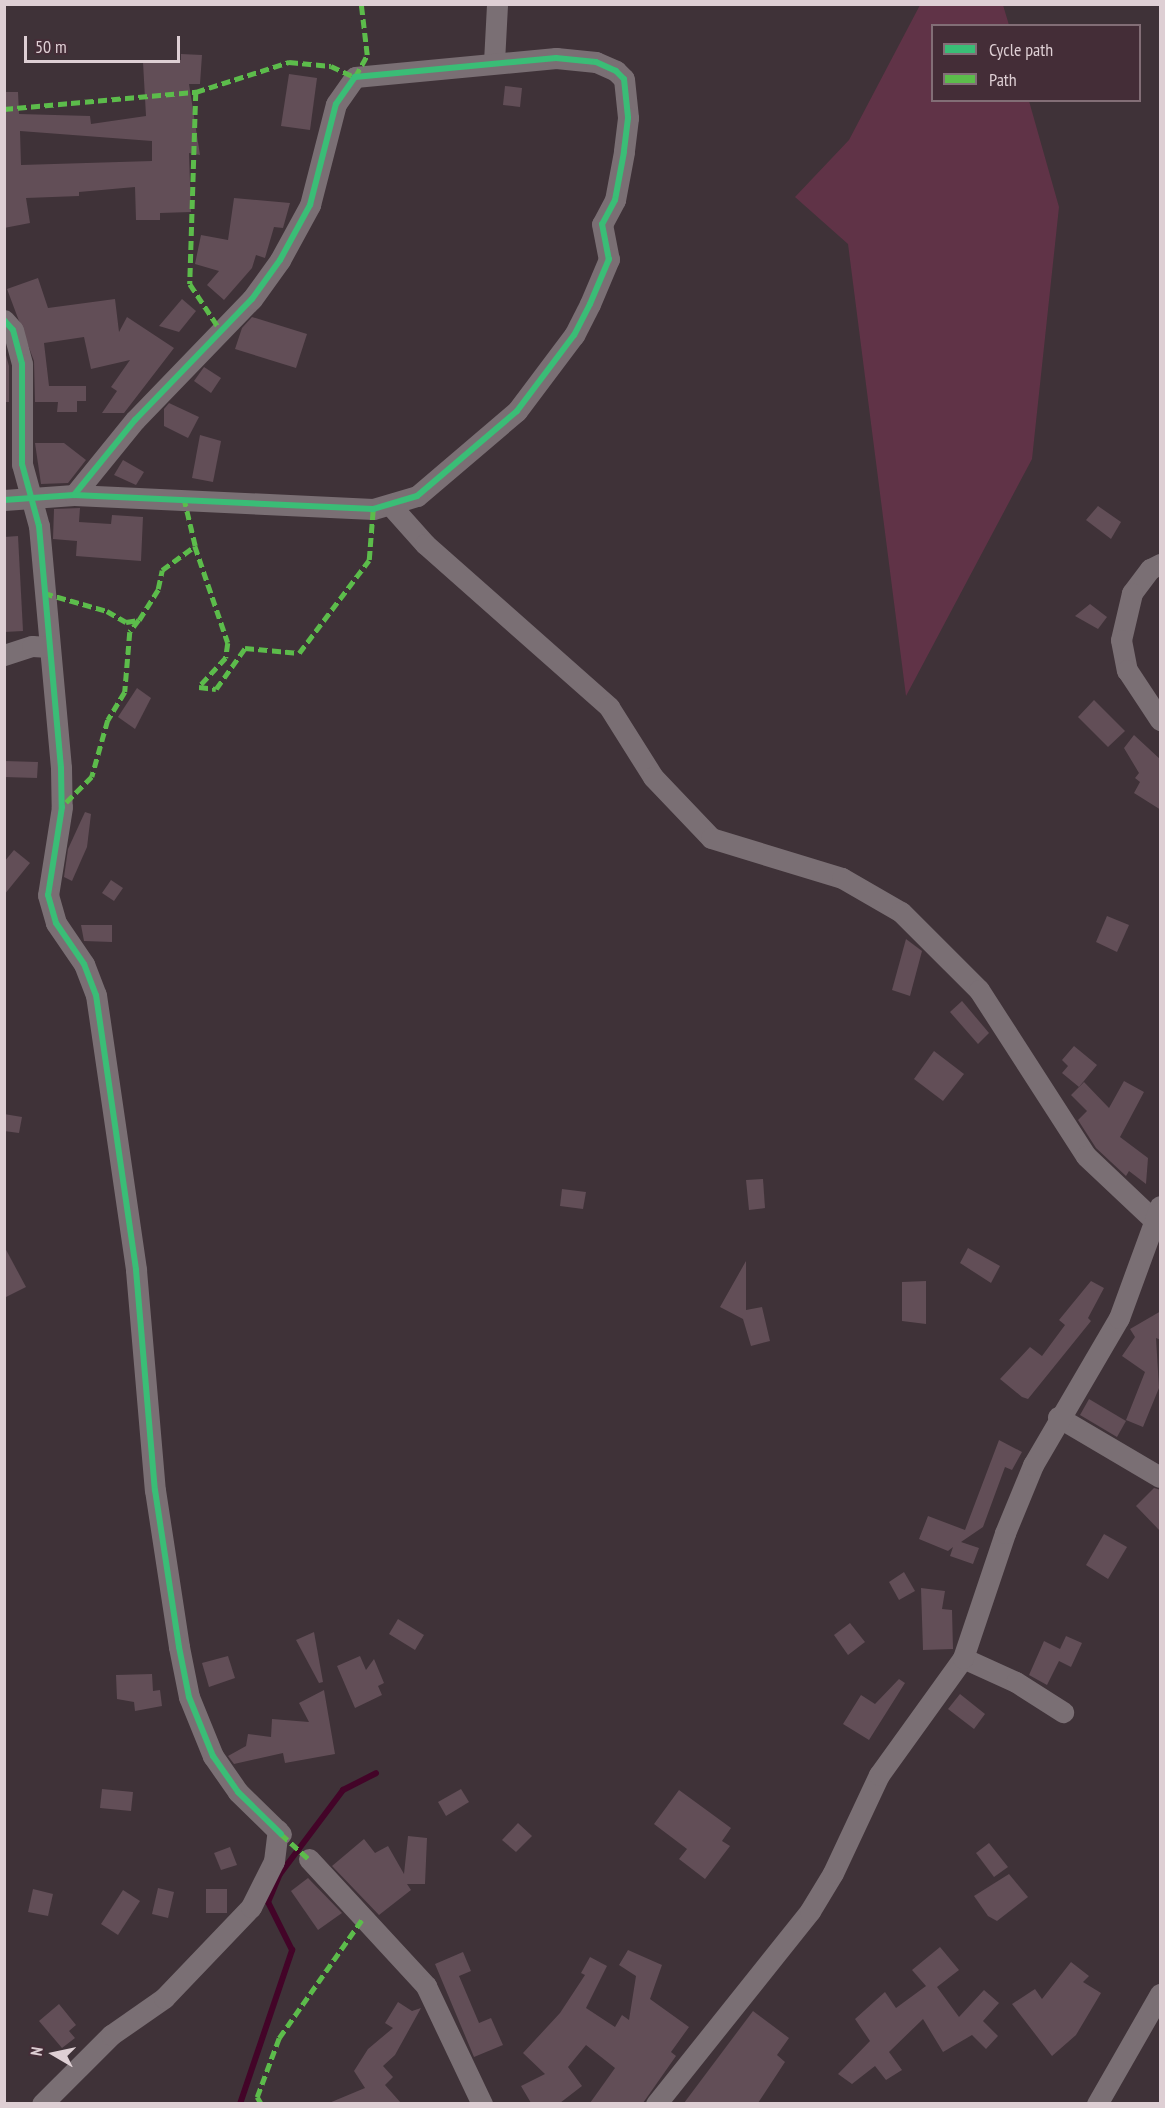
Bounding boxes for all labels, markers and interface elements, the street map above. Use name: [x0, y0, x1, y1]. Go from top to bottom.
scale bar: [27, 24, 183, 62]
legend: [931, 24, 1141, 102]
text: 50 m: [35, 35, 67, 58]
text: Cycle path: [989, 38, 1053, 61]
text: Path: [989, 68, 1017, 91]
north arrow: [24, 2024, 84, 2084]
text: N: [26, 2045, 47, 2057]

